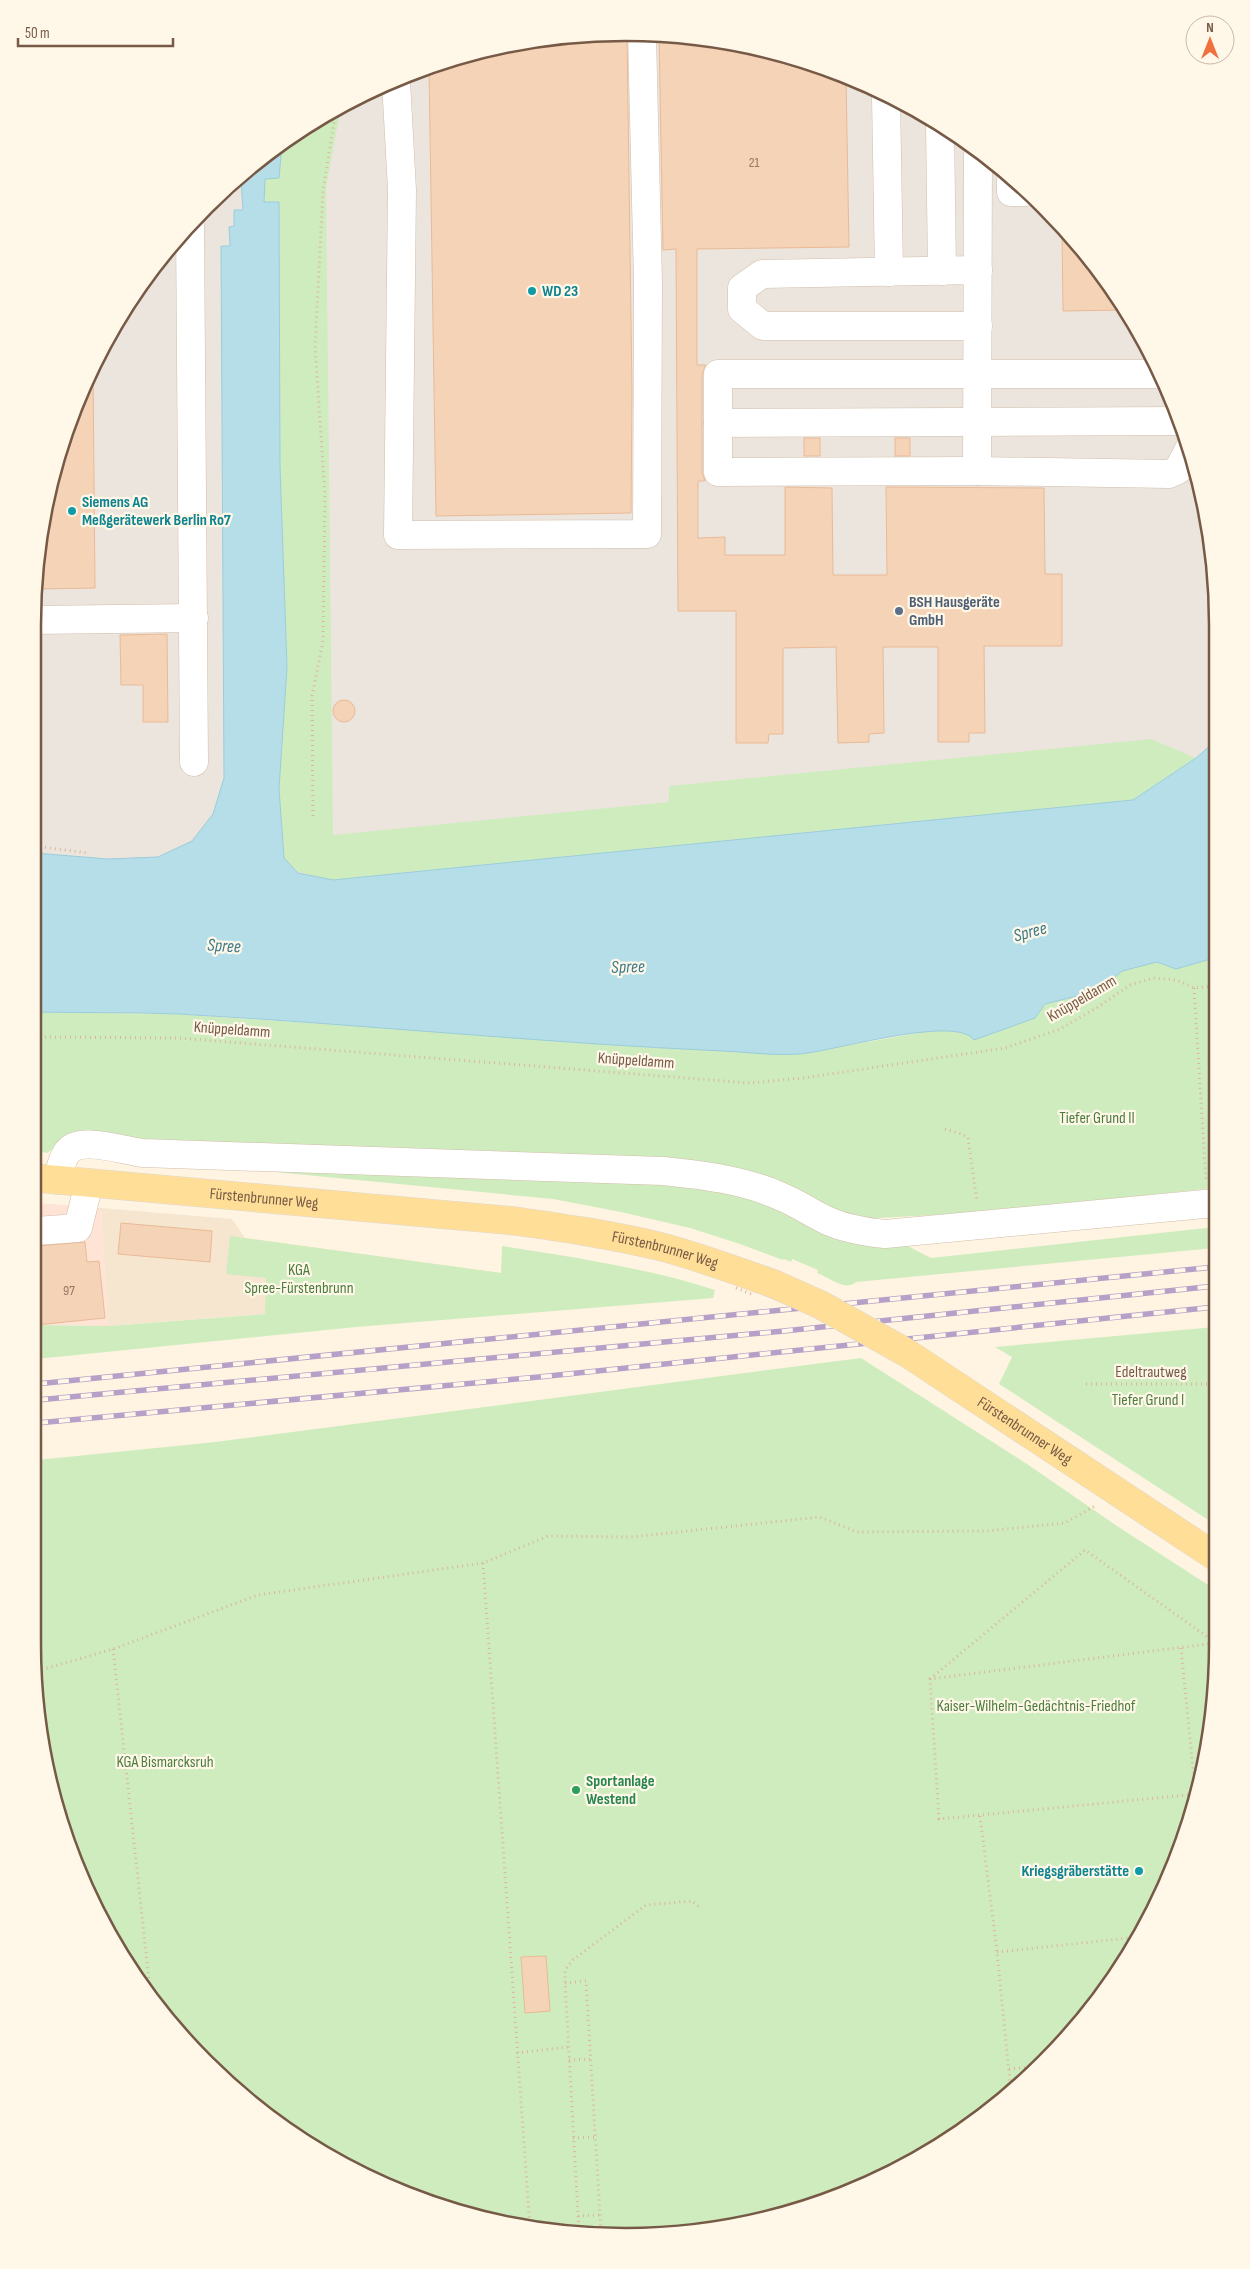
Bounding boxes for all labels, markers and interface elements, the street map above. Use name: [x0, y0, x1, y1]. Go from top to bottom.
scale bar: [18, 15, 172, 47]
north arrow: [1185, 15, 1235, 65]
text: N: [1206, 19, 1214, 36]
text: 50 m: [25, 24, 50, 43]
house number: 21: [749, 154, 759, 171]
place label: WD 23: [542, 282, 578, 301]
marker: WD 23: [526, 285, 538, 297]
place label: Siemens AG Meßgerätewerk Berlin Ro7: [82, 493, 231, 530]
marker: Siemens AG Meßgerätewerk Berlin Ro7: [66, 505, 78, 517]
place label: BSH Hausgeräte GmbH: [909, 593, 1000, 630]
marker: BSH Hausgeräte GmbH: [893, 605, 905, 617]
water label: Spree: [1011, 918, 1049, 946]
water label: Spree: [207, 935, 241, 957]
water label: Spree: [611, 956, 645, 978]
street label: Knüppeldamm: [1044, 972, 1120, 1026]
street label: Knüppeldamm: [193, 1018, 271, 1042]
street label: Knüppeldamm: [597, 1049, 675, 1073]
park label: Tiefer Grund II: [1059, 1109, 1135, 1128]
street label: Fürstenbrunner Weg: [209, 1184, 319, 1213]
street label: Fürstenbrunner Weg: [610, 1227, 721, 1273]
park label: KGA Spree-Fürstenbrunn: [244, 1261, 354, 1298]
house number: 97: [63, 1282, 75, 1299]
street label: Edeltrautweg: [1115, 1363, 1187, 1382]
park label: Tiefer Grund I: [1112, 1391, 1184, 1410]
street label: Fürstenbrunner Weg: [974, 1393, 1075, 1469]
park label: Kaiser-Wilhelm-Gedächtnis-Friedhof: [937, 1697, 1136, 1716]
park label: KGA Bismarcksruh: [116, 1753, 214, 1772]
place label: Sportanlage Westend: [586, 1772, 655, 1809]
marker: Sportanlage Westend: [570, 1784, 582, 1796]
place label: Kriegsgräberstätte: [1022, 1862, 1129, 1881]
marker: Kriegsgräberstätte: [1133, 1865, 1145, 1877]

